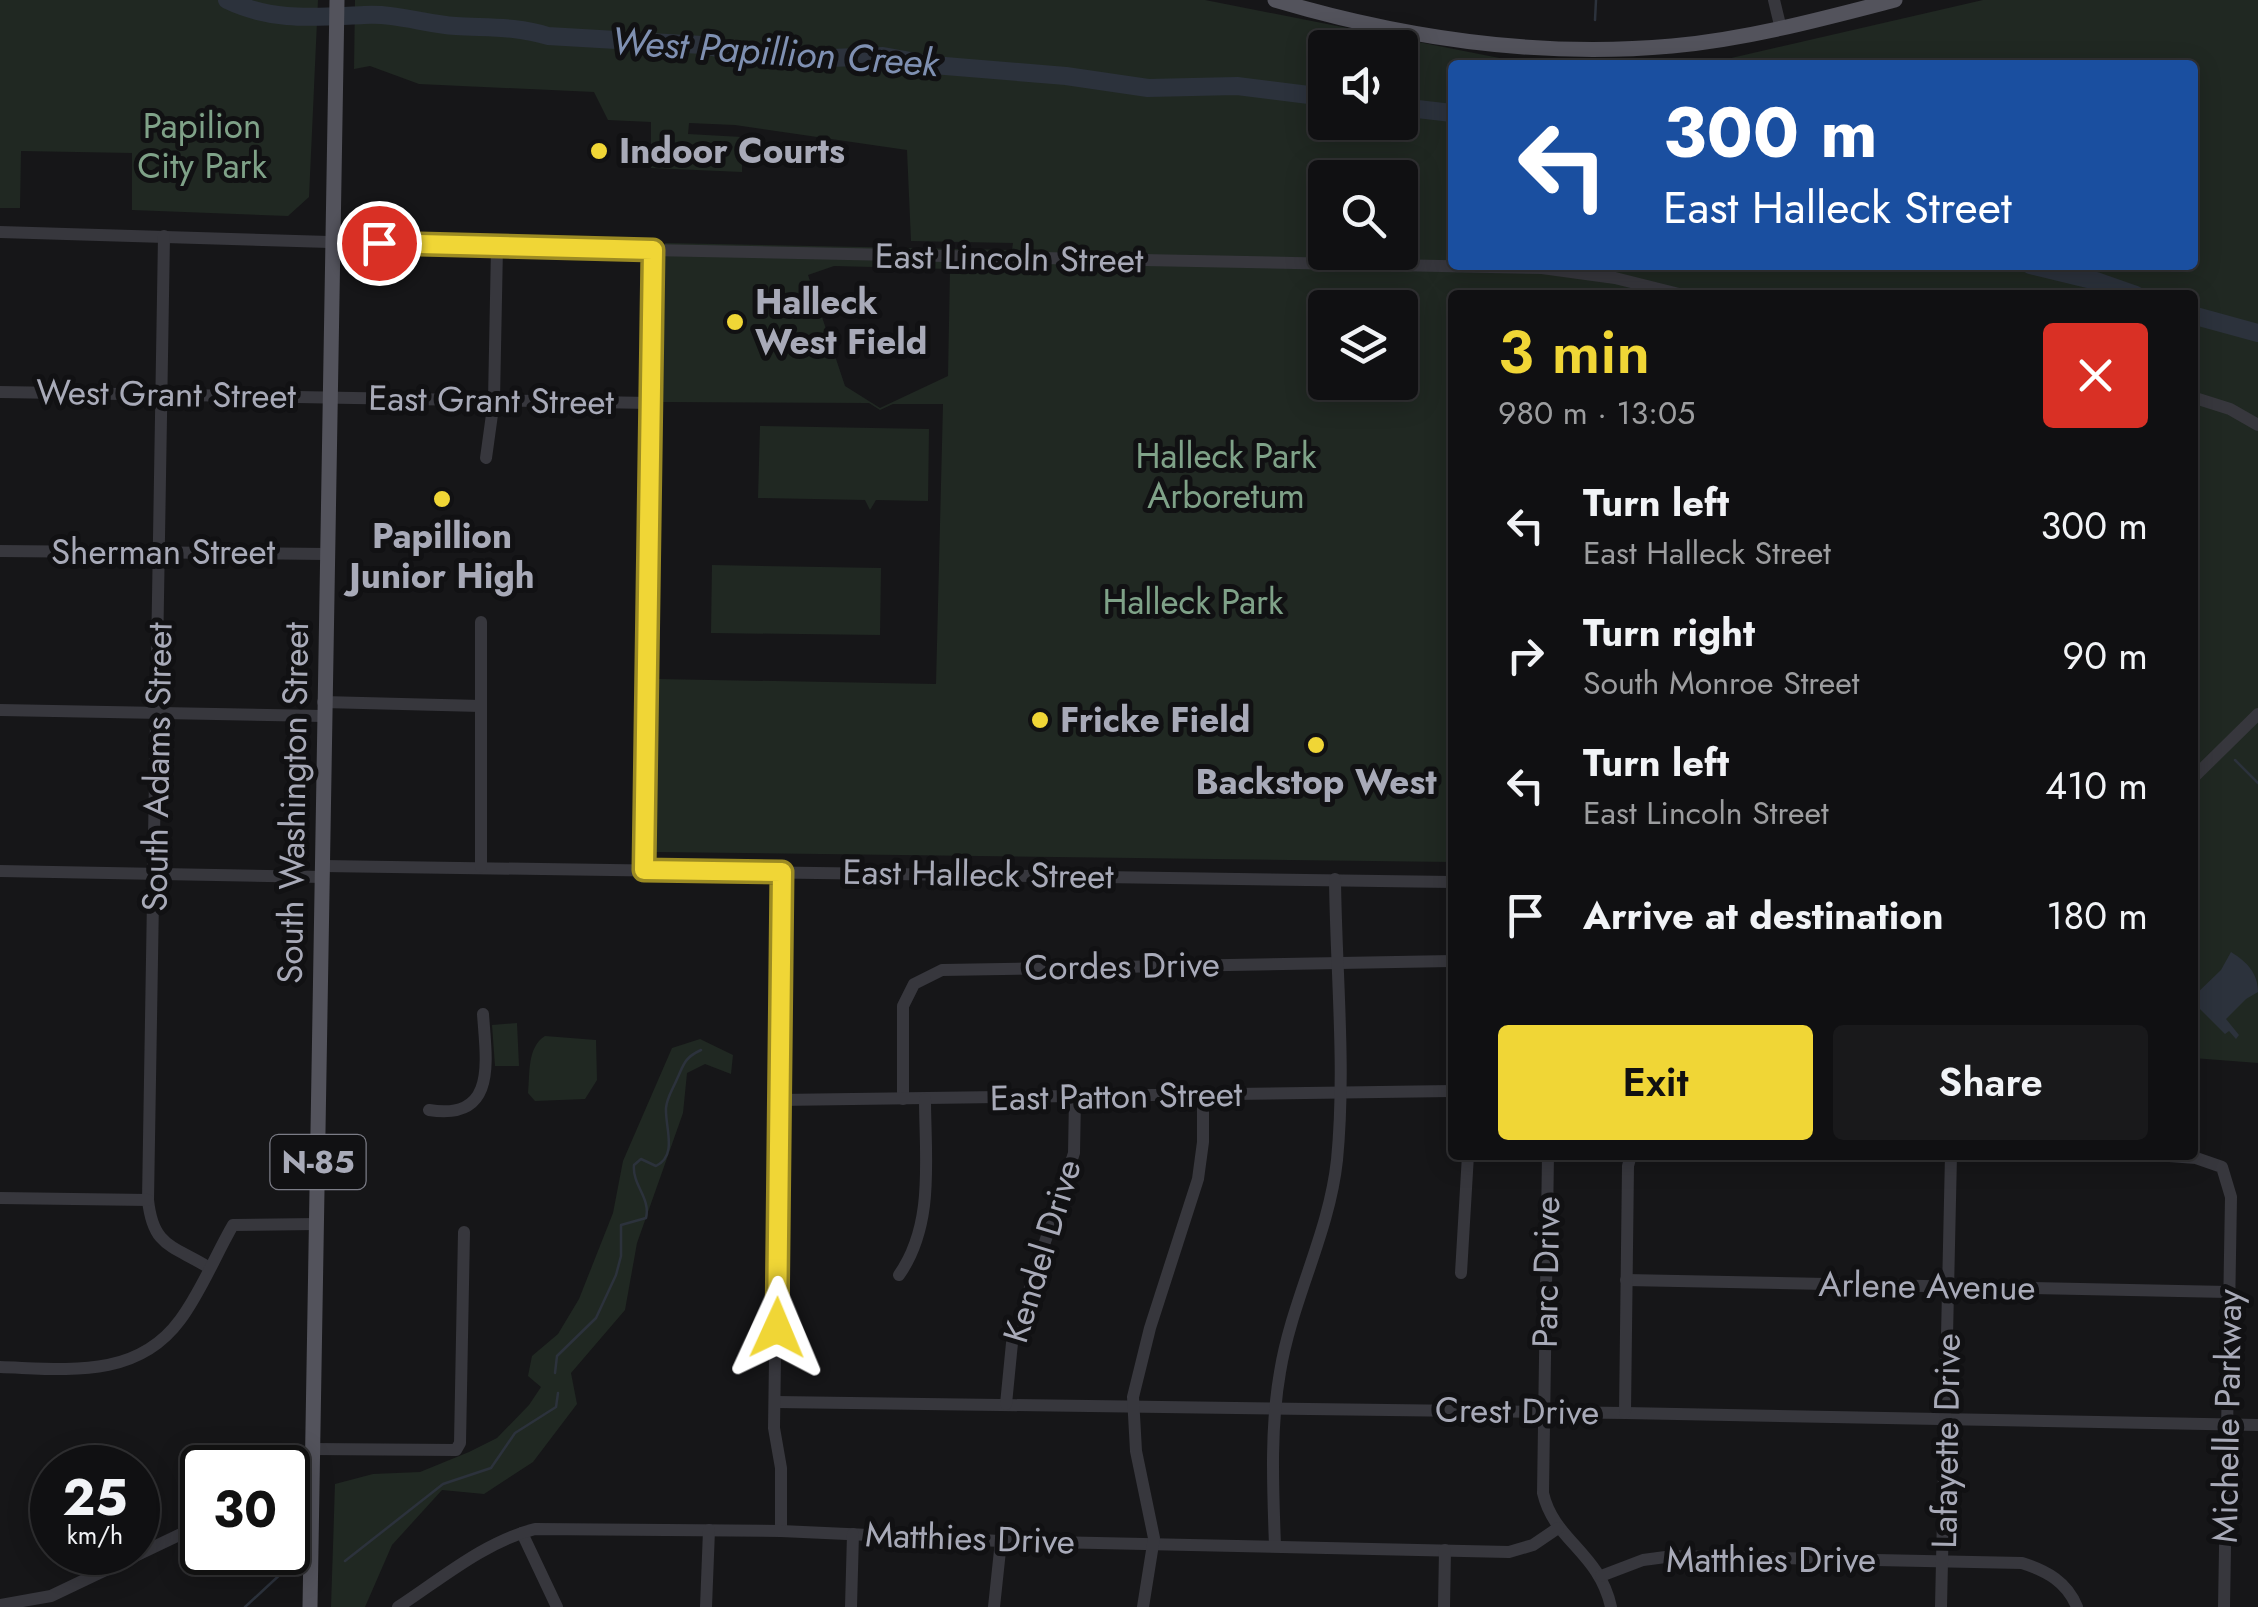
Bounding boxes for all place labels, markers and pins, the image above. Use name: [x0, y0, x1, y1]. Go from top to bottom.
place label: Indoor Courts: [619, 126, 845, 176]
marker: Indoor Courts: [588, 140, 610, 162]
pin: [337, 201, 422, 286]
place label: Halleck West Field: [755, 277, 927, 367]
marker: Halleck West Field: [724, 311, 746, 333]
marker: Papillion Junior High: [431, 488, 453, 510]
place label: Papillion Junior High: [343, 511, 535, 601]
place label: Fricke Field: [1060, 695, 1250, 745]
marker: Fricke Field: [1029, 709, 1051, 731]
marker: Backstop West: [1305, 734, 1327, 756]
place label: Backstop West: [1195, 757, 1437, 807]

